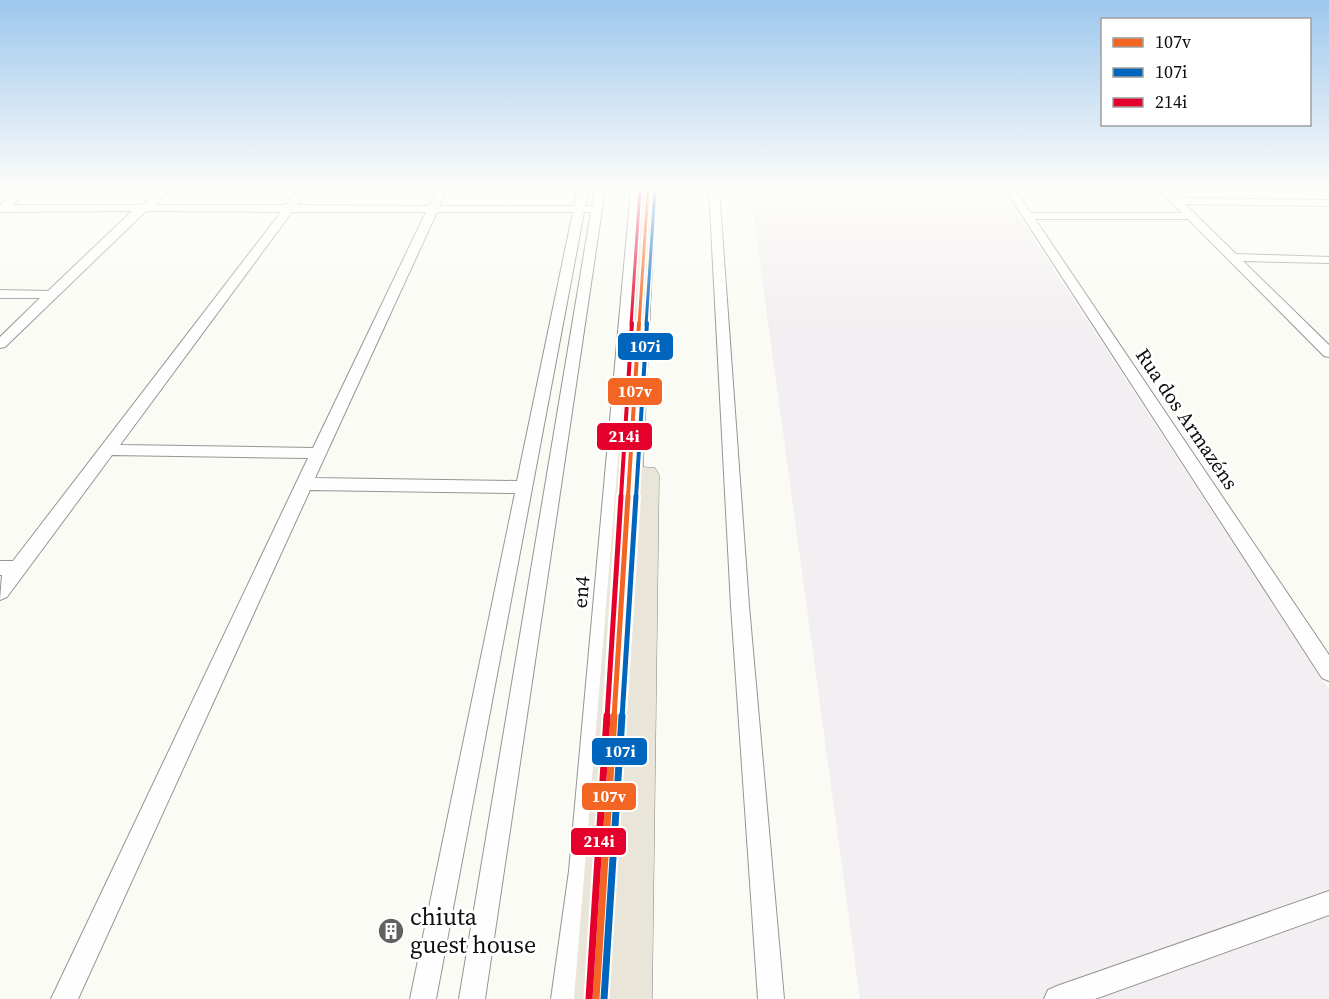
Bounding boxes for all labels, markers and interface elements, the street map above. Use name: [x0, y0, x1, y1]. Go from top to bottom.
legend: [1101, 18, 1311, 126]
text: 107v: [1155, 29, 1191, 54]
text: 107i: [1155, 59, 1187, 84]
text: 214i: [1155, 89, 1187, 114]
line badge: 107i: [617, 332, 674, 361]
text: 107i: [629, 335, 661, 357]
street label: Rua dos Armazéns: [1129, 343, 1245, 495]
line badge: 107v: [607, 377, 663, 406]
text: 107v: [618, 380, 653, 402]
line badge: 214i: [596, 422, 653, 451]
text: 214i: [608, 425, 640, 447]
street label: en4: [566, 575, 596, 609]
line badge: 107i: [591, 737, 648, 766]
text: 107i: [604, 740, 636, 762]
line badge: 107v: [581, 782, 637, 811]
text: 107v: [592, 785, 627, 807]
line badge: 214i: [570, 827, 627, 856]
text: 214i: [583, 830, 615, 852]
place label: chiuta guest house: [410, 900, 536, 961]
building icon: chiuta guest house: [376, 916, 406, 946]

